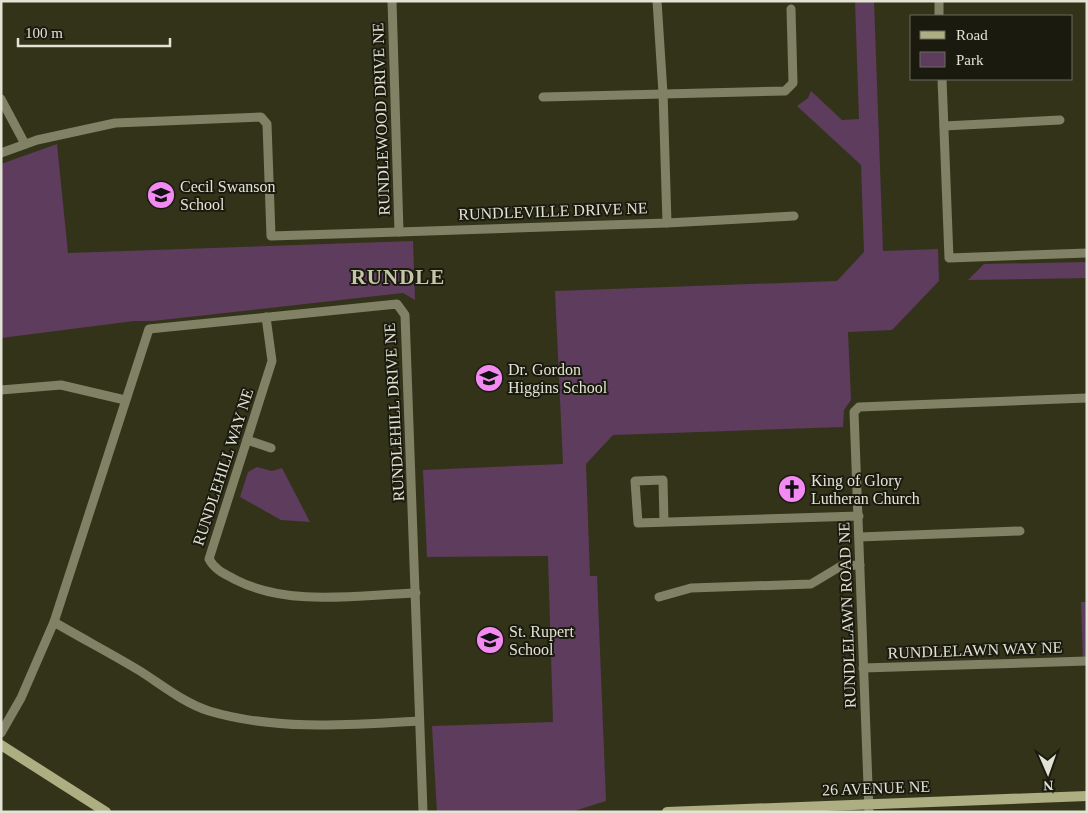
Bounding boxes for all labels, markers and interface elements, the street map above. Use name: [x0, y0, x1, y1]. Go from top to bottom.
scale bar: [18, 15, 170, 47]
legend: [910, 15, 1073, 80]
street label: RUNDLEWOOD DRIVE NE: [369, 22, 393, 216]
text: 100 m: [25, 25, 63, 41]
text: Road: [956, 27, 988, 43]
text: Park: [956, 52, 984, 68]
place label: Cecil Swanson School: [180, 178, 276, 213]
school or university icon: Cecil Swanson School: [146, 180, 176, 210]
street label: RUNDLEVILLE DRIVE NE: [458, 199, 648, 223]
district label: RUNDLE: [351, 265, 445, 289]
street label: RUNDLEHILL DRIVE NE: [381, 322, 407, 502]
place label: Dr. Gordon Higgins School: [508, 361, 608, 397]
school or university icon: Dr. Gordon Higgins School: [474, 363, 504, 393]
street label: RUNDLEHILL WAY NE: [190, 386, 256, 548]
place label: King of Glory Lutheran Church: [811, 472, 920, 507]
church icon: King of Glory Lutheran Church: [777, 474, 807, 504]
street label: RUNDLELAWN ROAD NE: [835, 522, 859, 708]
place label: St. Rupert School: [509, 623, 574, 658]
school or university icon: St. Rupert School: [475, 625, 505, 655]
street label: RUNDLELAWN WAY NE: [887, 638, 1063, 662]
north arrow: [1023, 748, 1073, 798]
street label: 26 AVENUE NE: [822, 778, 930, 798]
text: N: [1043, 778, 1054, 793]

